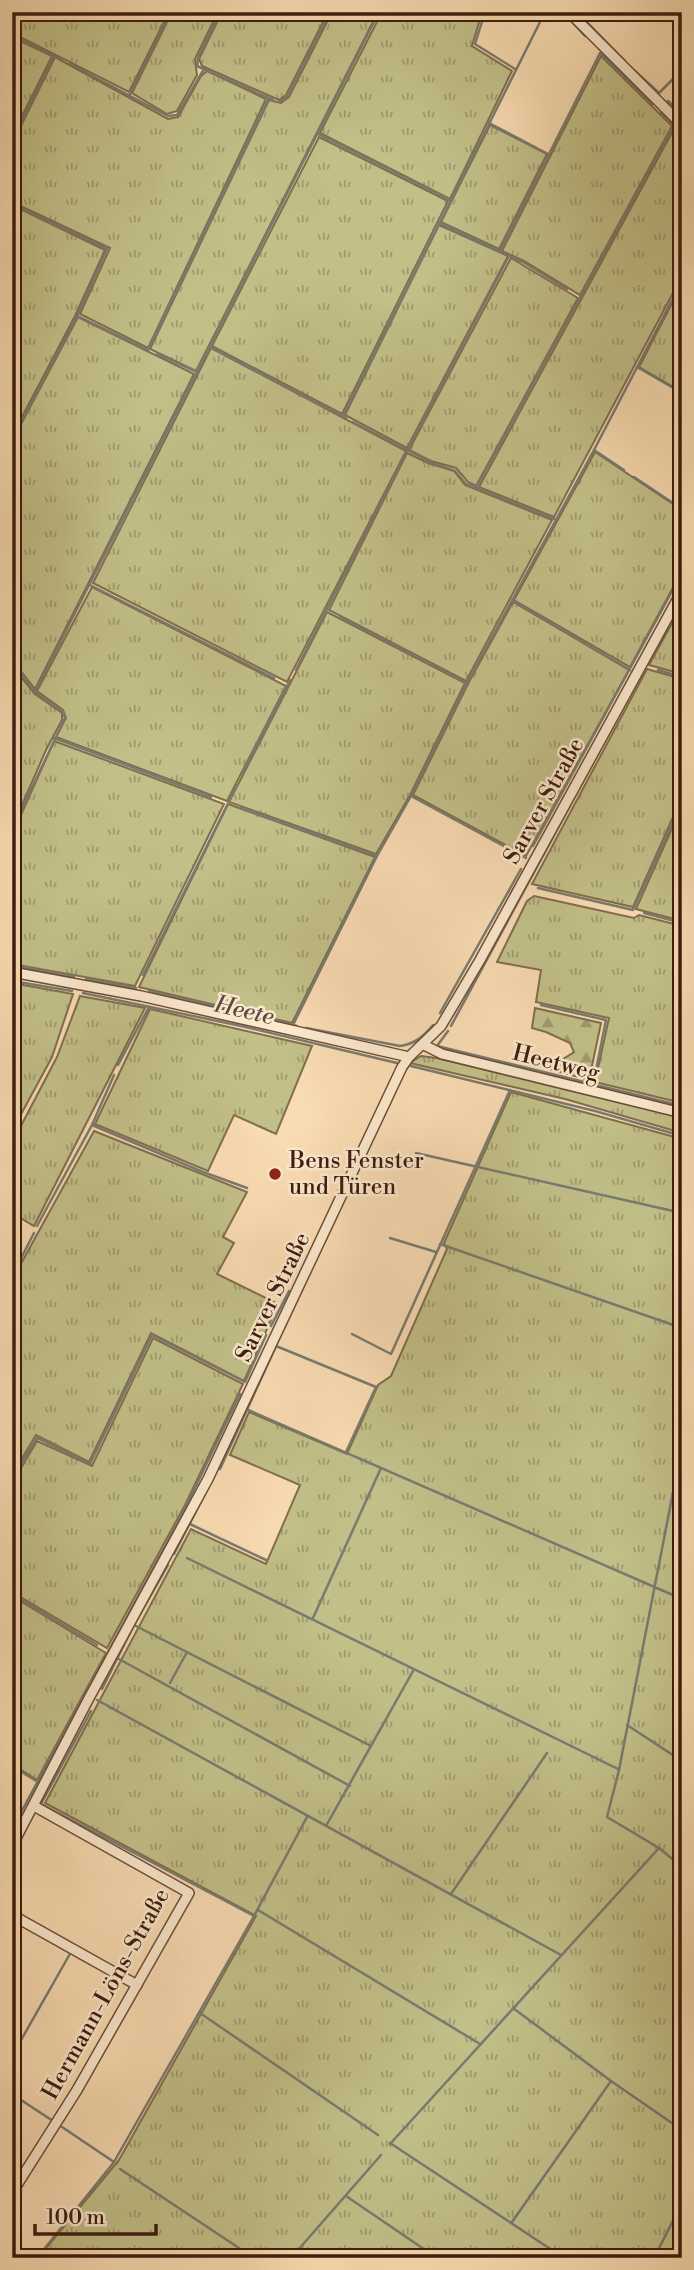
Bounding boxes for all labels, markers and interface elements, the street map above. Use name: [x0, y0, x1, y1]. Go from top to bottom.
street label: Sarver Straße: [498, 733, 590, 869]
water label: Heete: [210, 989, 277, 1032]
street label: Heetweg: [509, 1039, 603, 1087]
place label: Bens Fenster und Türen: [288, 1147, 424, 1201]
marker: Bens Fenster und Türen: [267, 1166, 283, 1182]
street label: Sarver Straße: [230, 1228, 316, 1366]
street label: Hermann-Löns-Straße: [36, 1883, 176, 2105]
scale bar: [35, 2193, 156, 2237]
text: 100 m: [46, 2205, 105, 2231]

